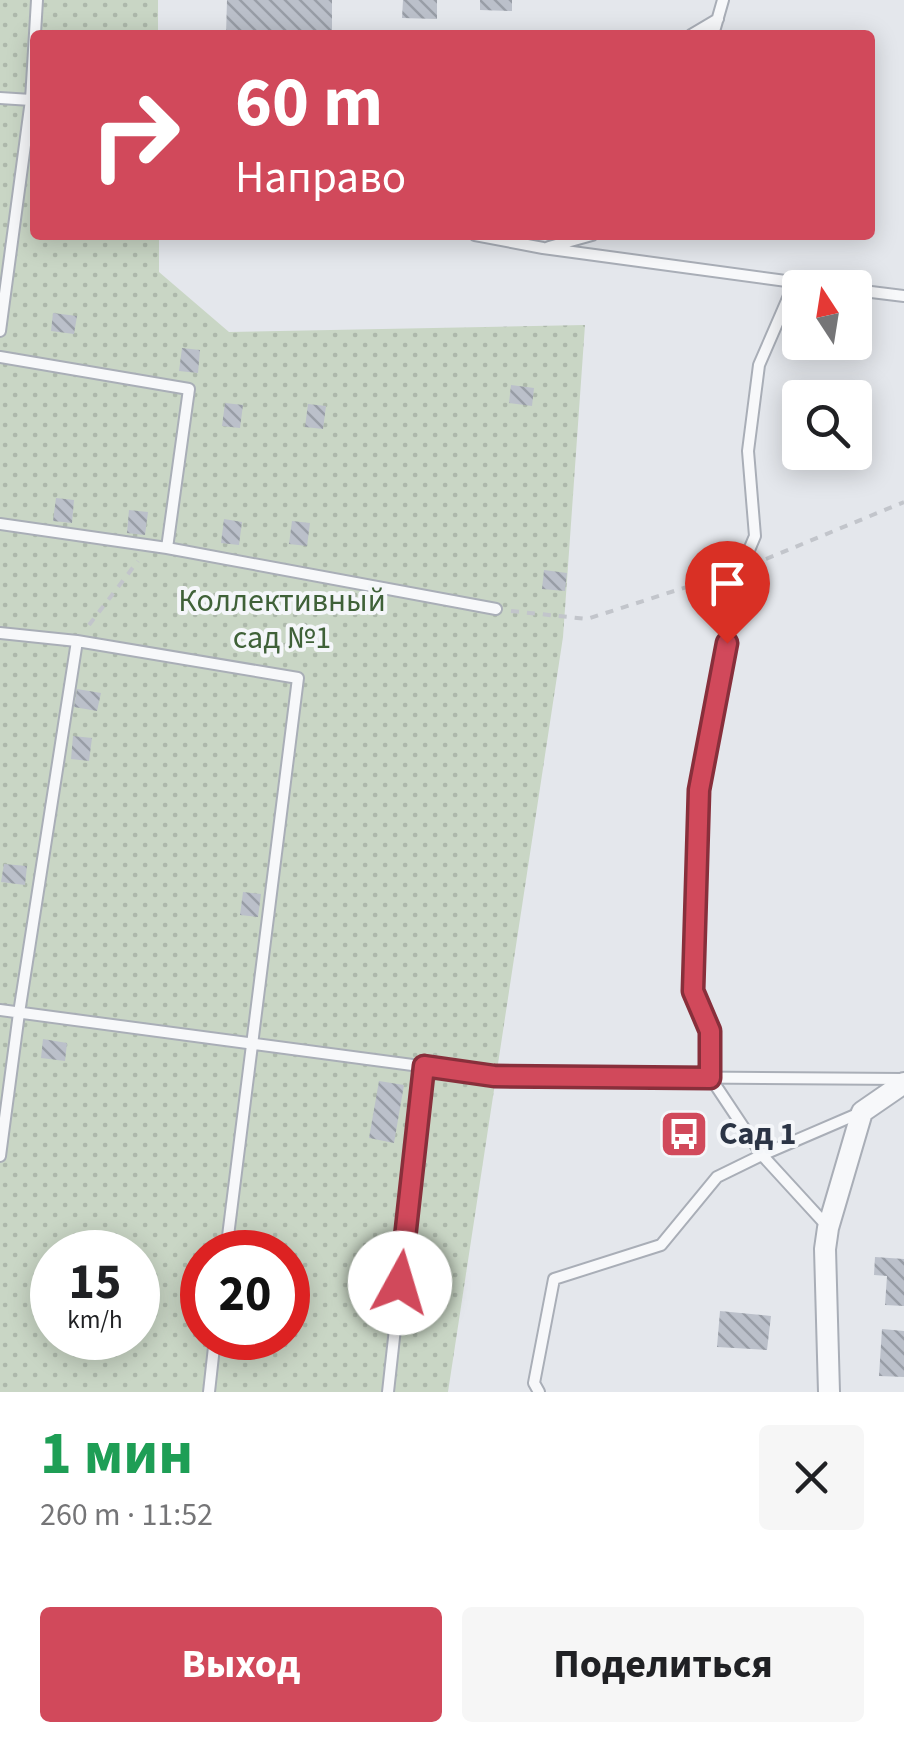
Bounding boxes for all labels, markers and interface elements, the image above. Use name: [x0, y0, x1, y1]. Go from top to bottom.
text: 60 m: [235, 53, 383, 153]
icon: right: [70, 70, 200, 200]
text: Направо: [235, 146, 406, 210]
north arrow: [782, 270, 872, 360]
map controls: [782, 270, 872, 470]
button: search: [782, 380, 872, 470]
pin: [685, 541, 770, 644]
icon: arrive: [700, 556, 755, 611]
park label: Коллективный сад №1: [178, 578, 386, 661]
bus stop icon: Сад 1: [658, 1108, 710, 1160]
place label: Сад 1: [719, 1111, 796, 1157]
speed limit sign: 20: [180, 1230, 310, 1360]
position arrow: [348, 1231, 452, 1335]
text: 15: [69, 1247, 121, 1318]
text: km/h: [67, 1302, 123, 1338]
text: 1 мин: [40, 1412, 193, 1497]
button: close: [759, 1425, 864, 1530]
text: 260 m · 11:52: [40, 1492, 213, 1538]
button: Выход: [40, 1607, 442, 1722]
button: Поделиться: [462, 1607, 864, 1722]

